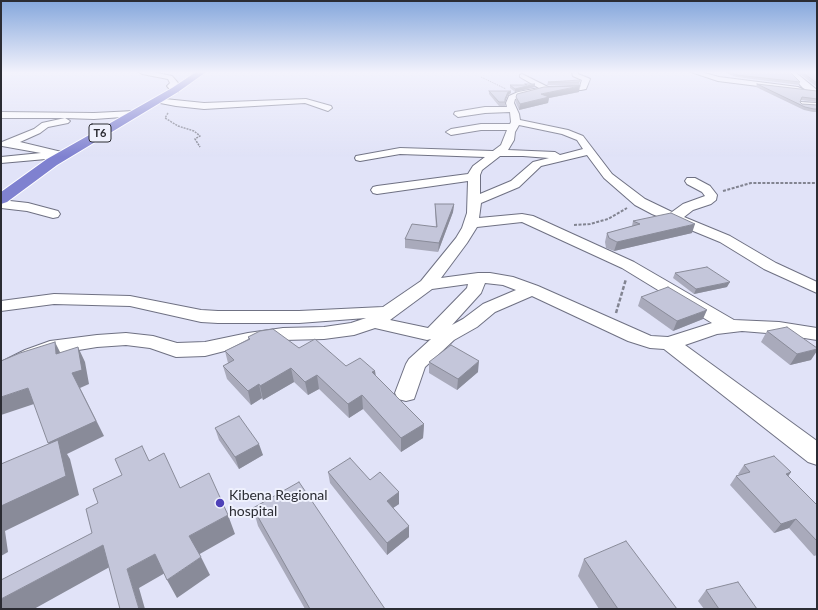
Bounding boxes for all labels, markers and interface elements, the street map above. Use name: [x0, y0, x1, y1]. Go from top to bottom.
road number: T6: [89, 124, 111, 142]
place label: Kibena Regional hospital: [229, 487, 328, 520]
marker: Kibena Regional hospital: [214, 497, 226, 509]

